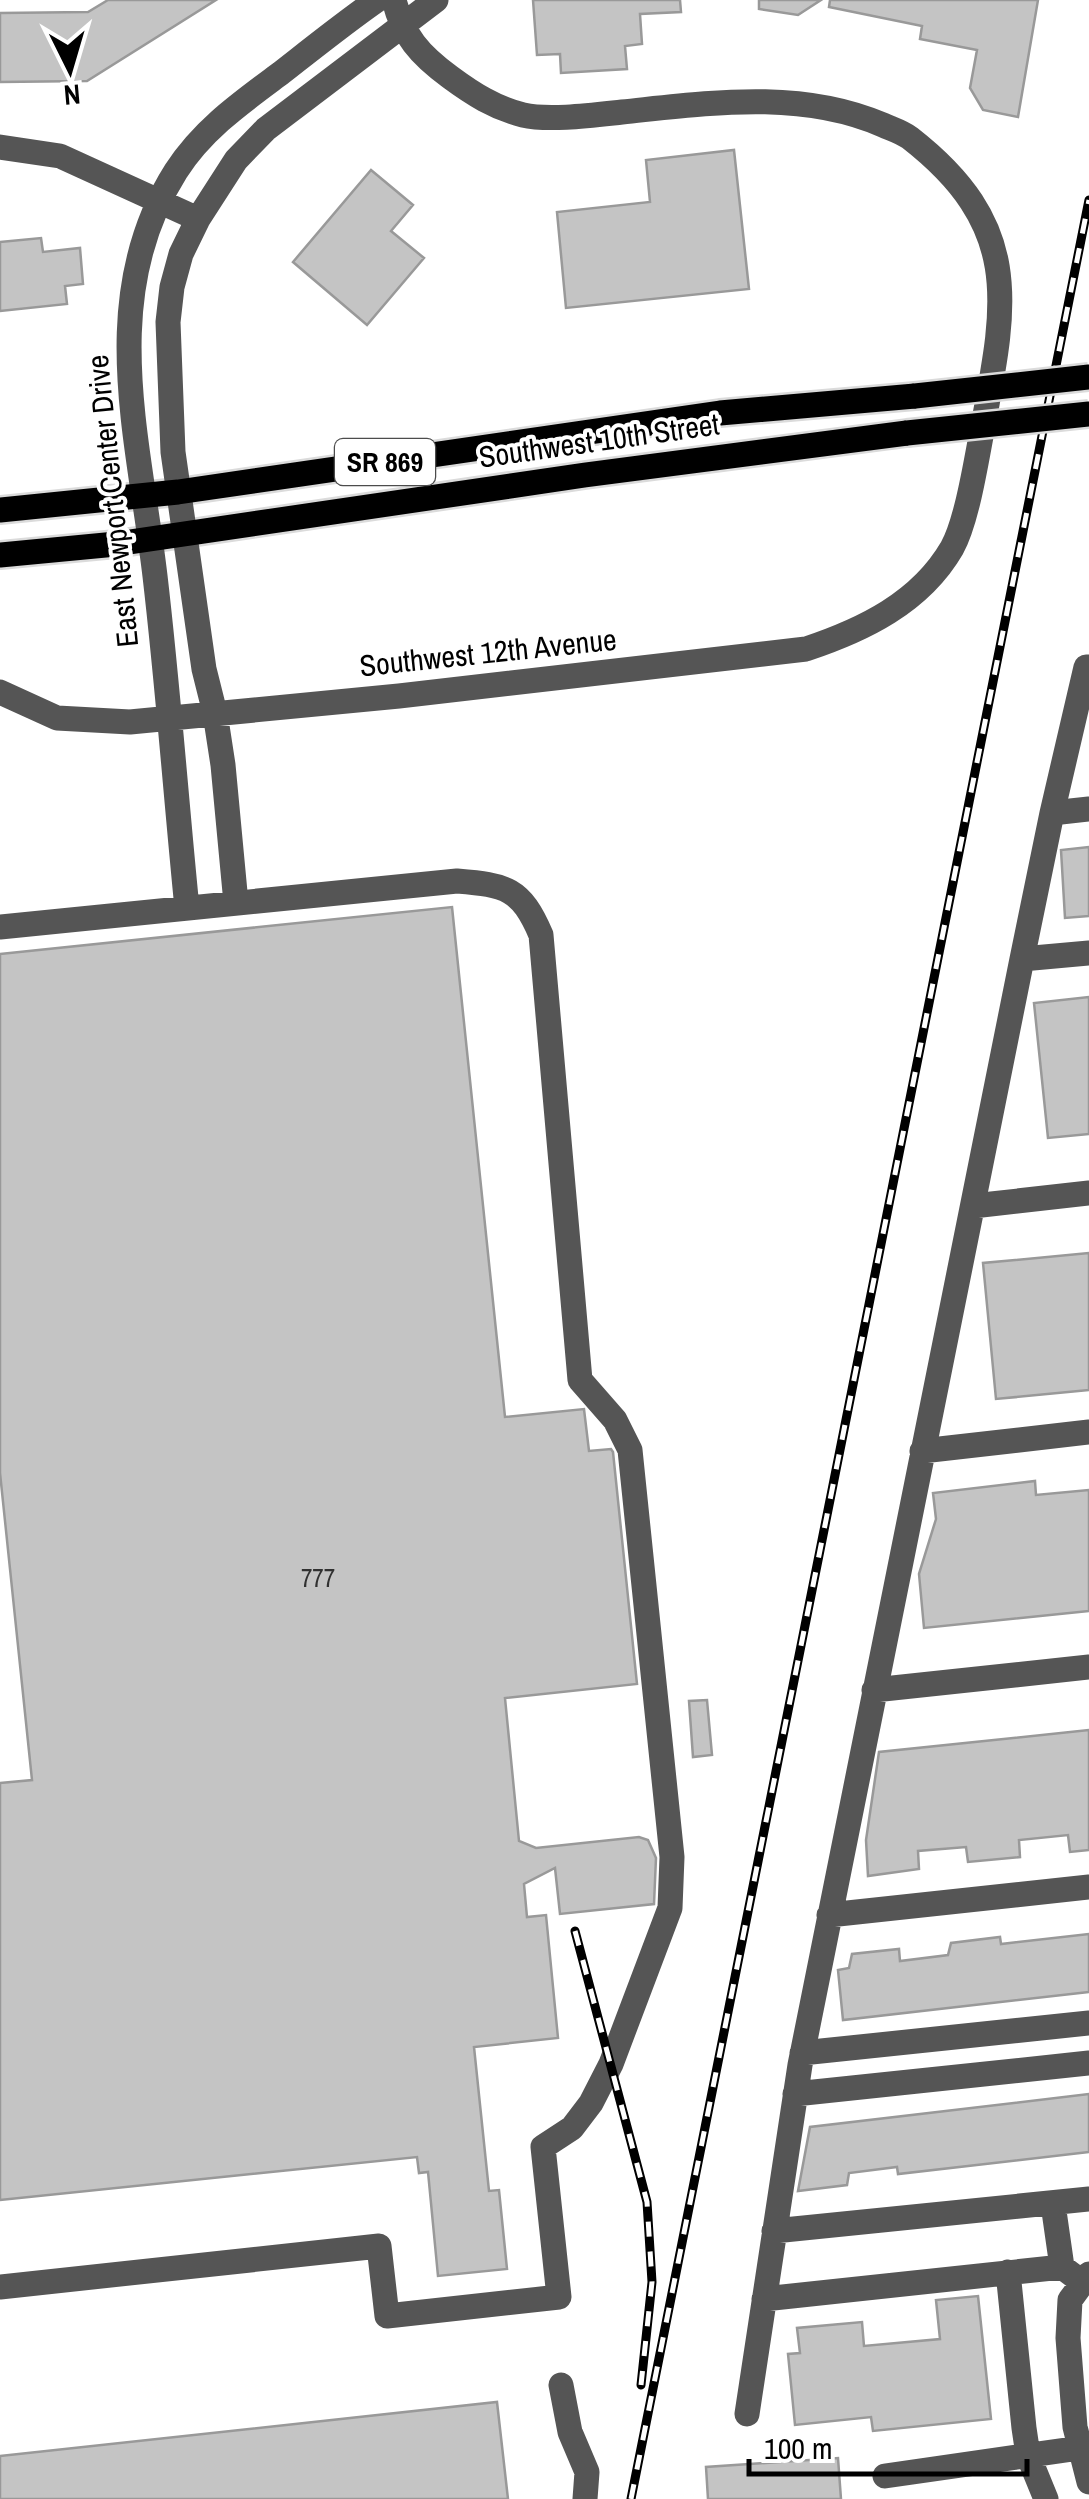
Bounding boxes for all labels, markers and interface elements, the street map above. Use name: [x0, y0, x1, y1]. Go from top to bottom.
north arrow: [20, 20, 120, 120]
text: N: [62, 75, 82, 115]
street label: East Newport Center Drive: [77, 353, 147, 649]
street label: Southwest 10th Street: [476, 403, 722, 477]
road number: SR 869: [335, 439, 435, 485]
street label: Southwest 12th Avenue: [357, 619, 618, 685]
house number: 777: [301, 1561, 335, 1595]
scale bar: [749, 2414, 1026, 2476]
text: 100 m: [764, 2428, 832, 2468]

